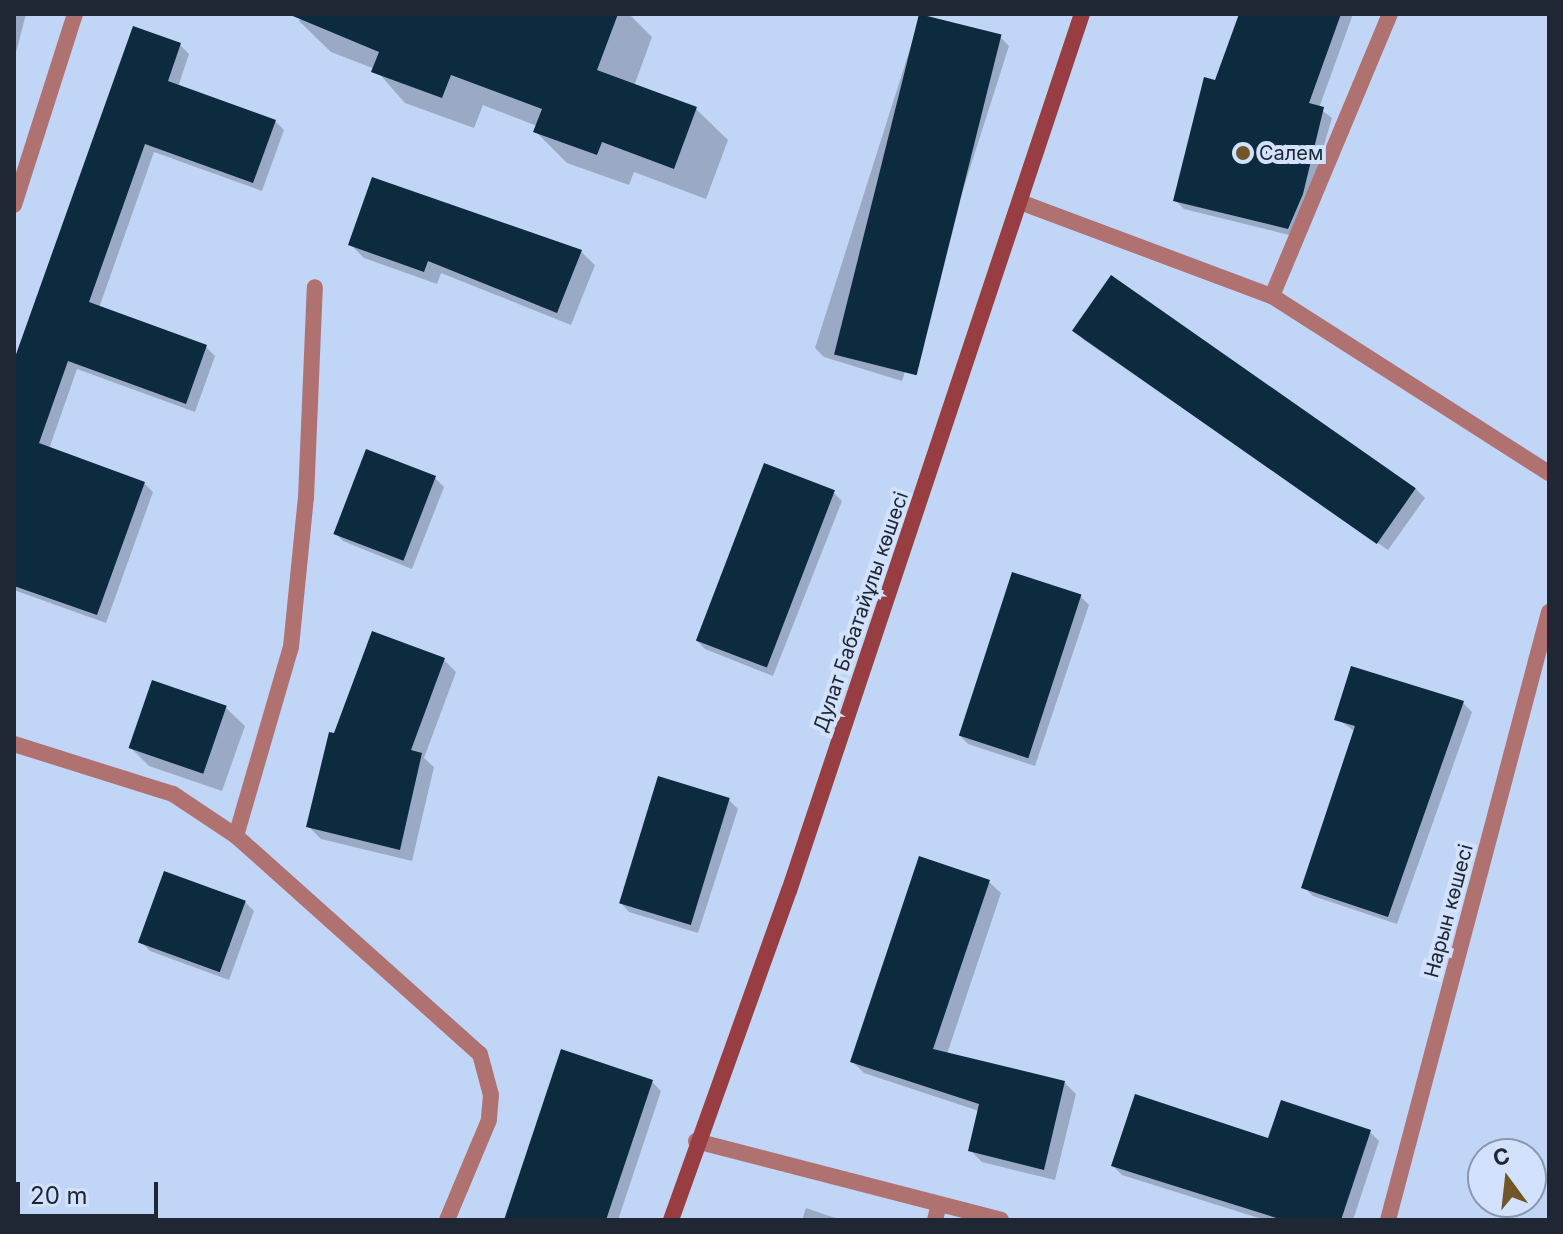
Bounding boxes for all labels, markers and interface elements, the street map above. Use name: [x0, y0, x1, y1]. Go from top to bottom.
place label: Салем: [1259, 141, 1323, 165]
marker: Салем: [1234, 144, 1252, 162]
street label: Дулат Бабатайұлы көшесі: [809, 489, 913, 735]
street label: Нарын көшесі: [1420, 842, 1478, 980]
north arrow: [1467, 1138, 1547, 1218]
text: С: [1490, 1142, 1513, 1171]
scale bar: [20, 1166, 162, 1216]
text: 20 m: [30, 1181, 88, 1210]

